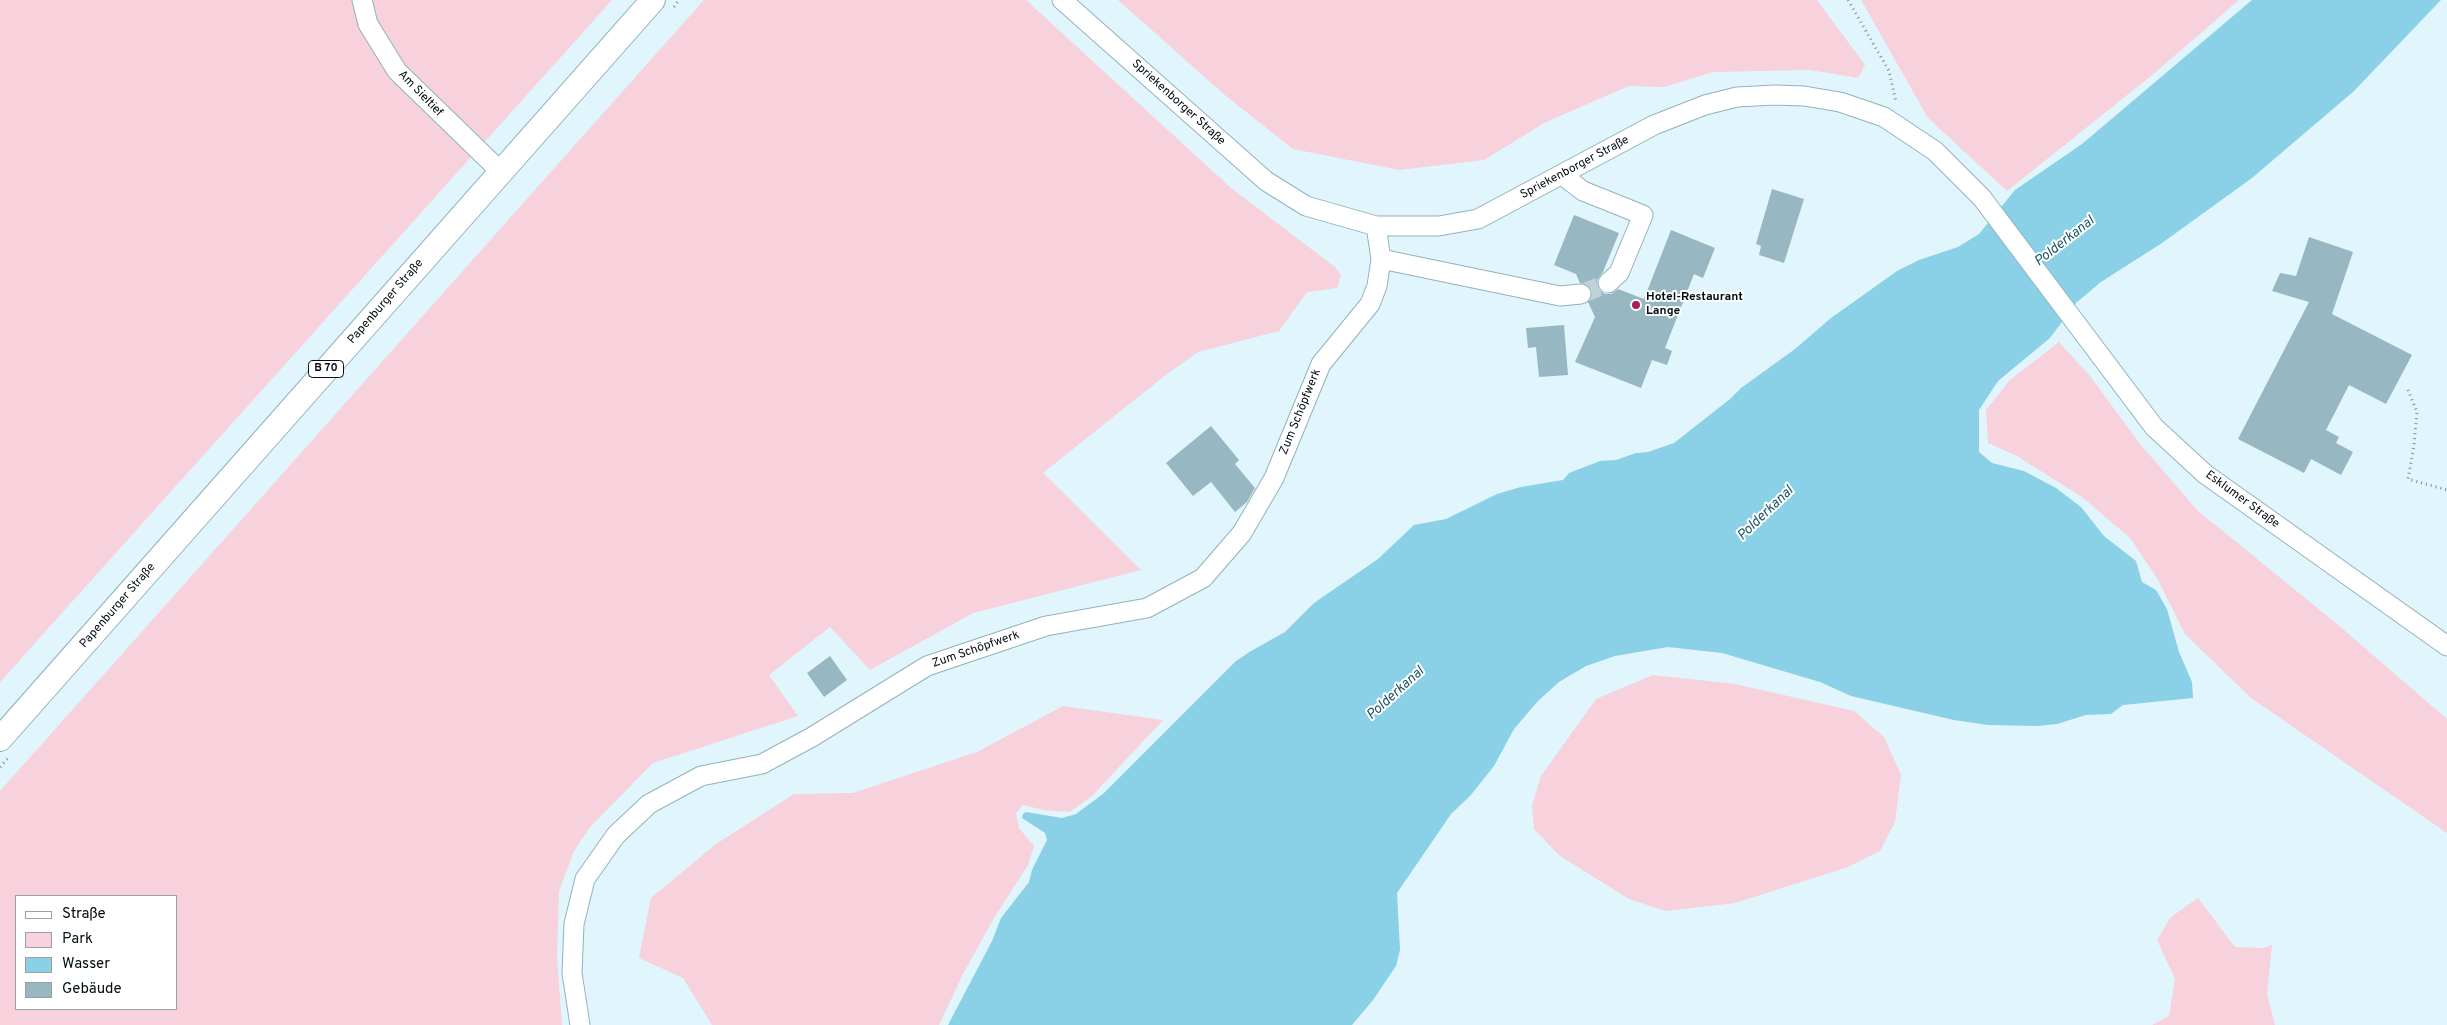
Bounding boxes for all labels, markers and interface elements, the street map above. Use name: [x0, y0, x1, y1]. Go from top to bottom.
street label: Spriekenborger Straße: [1128, 57, 1228, 149]
street label: Am Sieltief: [394, 68, 446, 120]
street label: Spriekenborger Straße: [1518, 133, 1632, 203]
water label: Polderkanal: [2032, 213, 2098, 271]
street label: Papenburger Straße: [345, 257, 427, 347]
place label: Hotel-Restaurant Lange: [1646, 291, 1743, 319]
marker: Hotel-Restaurant Lange: [1630, 299, 1642, 311]
road number: B 70: [308, 360, 344, 378]
street label: Zum Schöpfwerk: [1277, 367, 1325, 457]
street label: Esklumer Straße: [2202, 468, 2282, 532]
water label: Polderkanal: [1734, 483, 1798, 545]
street label: Papenburger Straße: [77, 561, 159, 651]
street label: Zum Schöpfwerk: [931, 628, 1021, 672]
water label: Polderkanal: [1364, 664, 1428, 724]
legend: [15, 895, 178, 1010]
text: Straße: [62, 905, 106, 924]
text: Park: [62, 930, 93, 949]
text: Wasser: [62, 955, 110, 974]
text: Gebäude: [62, 980, 122, 999]

